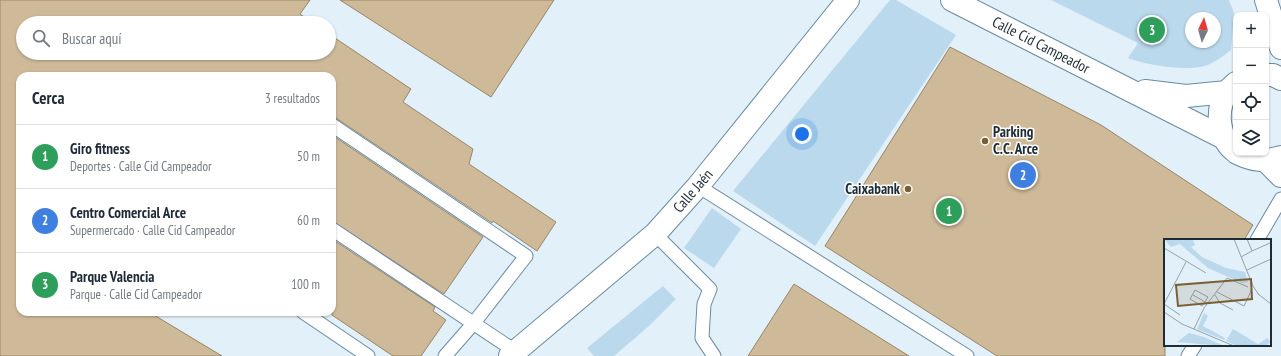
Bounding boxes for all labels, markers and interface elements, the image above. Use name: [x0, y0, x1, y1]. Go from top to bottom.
street label: Calle Cid Campeador: [989, 12, 1094, 78]
north arrow: [1185, 12, 1221, 48]
map controls: [1233, 12, 1269, 156]
button: +: [1233, 12, 1269, 48]
pin: 3: [1139, 15, 1165, 45]
search box: [16, 16, 336, 60]
icon: search: [30, 27, 52, 49]
text: Buscar aquí: [62, 29, 122, 48]
button: −: [1233, 48, 1269, 84]
button: locate: [1233, 84, 1269, 120]
text: Cerca: [32, 87, 65, 109]
text: 3 resultados: [265, 90, 320, 107]
button: layers: [1233, 120, 1269, 156]
place label: Parking C.C. Arce: [993, 122, 1038, 158]
your location: [792, 124, 812, 144]
marker: Parking C.C. Arce: [980, 136, 990, 146]
text: Giro fitness: [70, 139, 130, 158]
text: 1: [42, 148, 48, 165]
text: 50 m: [297, 148, 320, 165]
text: Deportes · Calle Cid Campeador: [70, 158, 212, 175]
pin: 2: [1010, 160, 1036, 190]
street label: Calle Jaén: [669, 165, 717, 216]
place label: Caixabank: [845, 179, 901, 198]
marker: Caixabank: [903, 184, 913, 194]
pin: 1: [936, 196, 962, 226]
text: Centro Comercial Arce: [70, 203, 186, 222]
text: 2: [42, 212, 48, 229]
text: 60 m: [297, 212, 320, 229]
text: Supermercado · Calle Cid Campeador: [70, 222, 235, 239]
inset map: [1164, 239, 1271, 346]
text: Parque Valencia: [70, 267, 155, 286]
text: 3: [42, 276, 48, 293]
text: 100 m: [291, 276, 320, 293]
text: Parque · Calle Cid Campeador: [70, 286, 202, 303]

